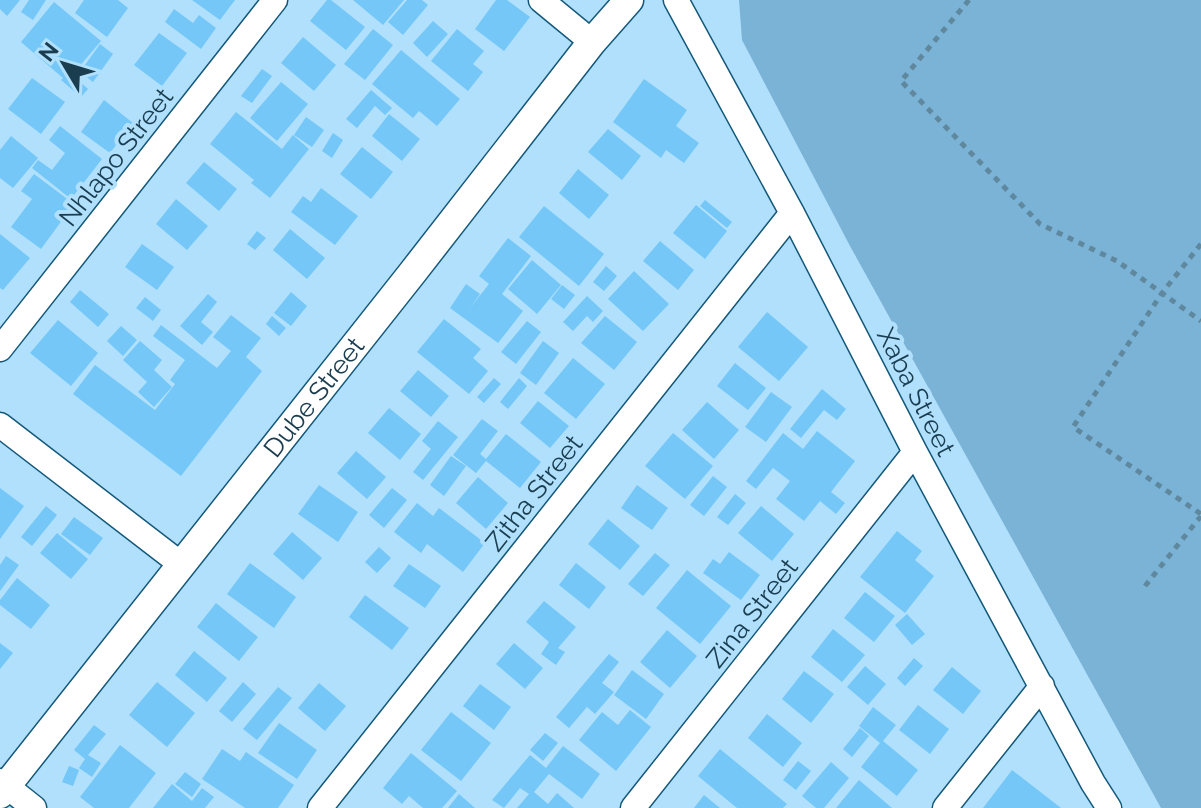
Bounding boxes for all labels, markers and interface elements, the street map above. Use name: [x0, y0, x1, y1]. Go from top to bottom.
north arrow: [24, 24, 104, 104]
text: N: [33, 37, 64, 66]
street label: Nhlapo Street: [53, 82, 179, 232]
street label: Xaba Street: [871, 323, 961, 461]
street label: Dube Street: [257, 331, 371, 463]
street label: Zitha Street: [479, 429, 589, 557]
street label: Zina Street: [700, 552, 804, 673]

